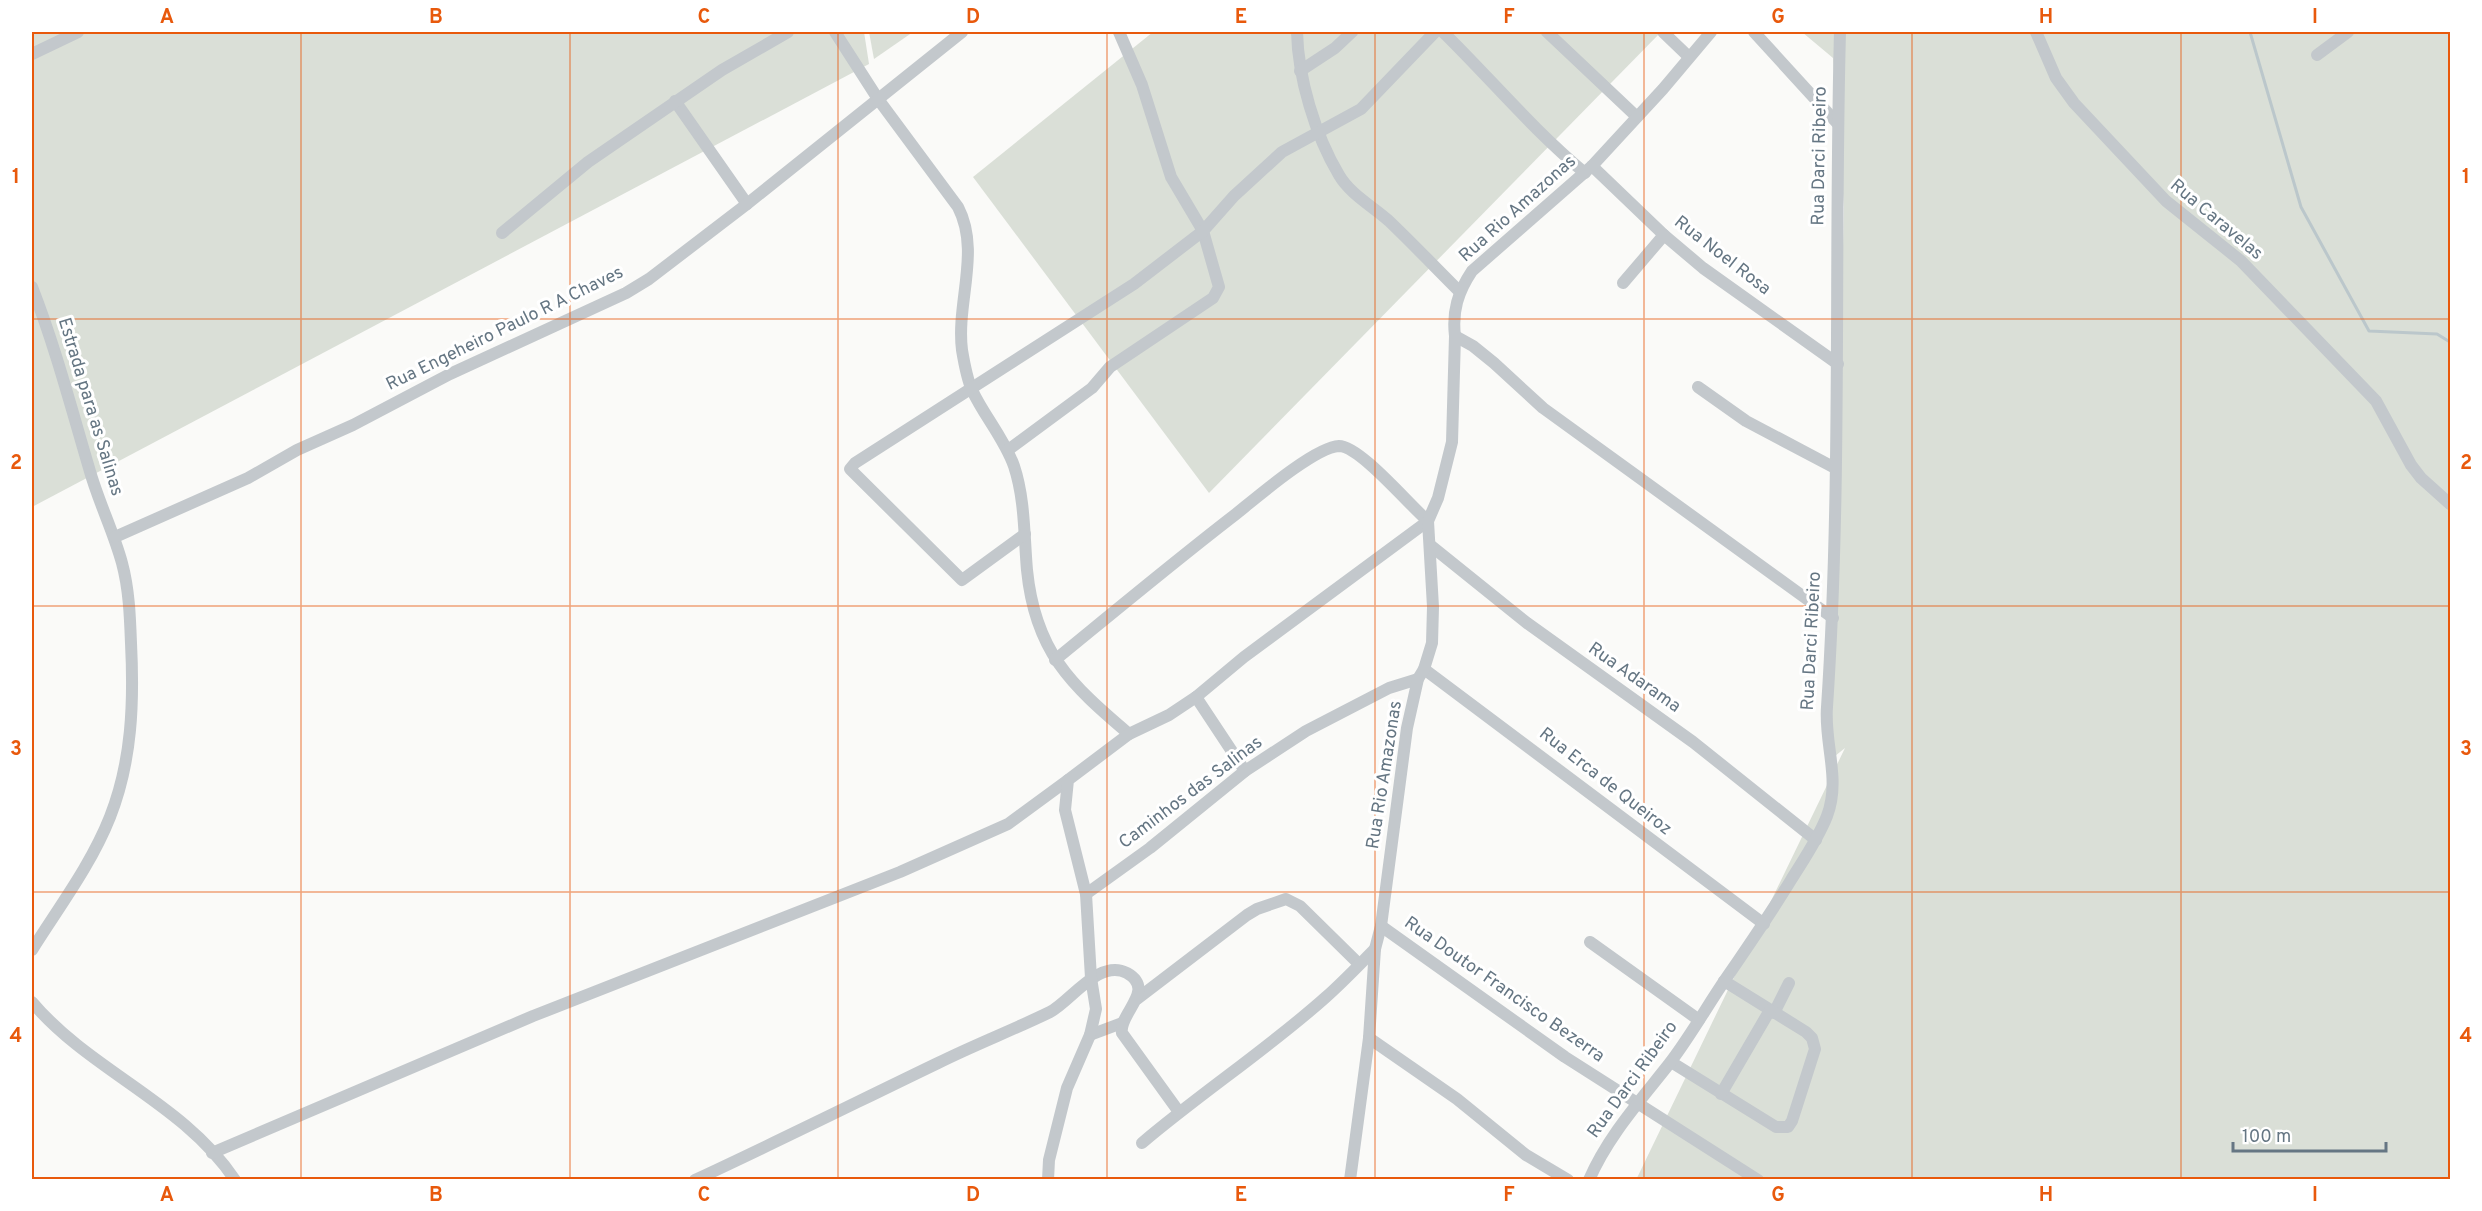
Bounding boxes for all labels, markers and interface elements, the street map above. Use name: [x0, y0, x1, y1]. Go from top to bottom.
text: A: [160, 5, 174, 31]
text: B: [429, 5, 443, 31]
text: C: [698, 5, 710, 31]
text: D: [966, 5, 980, 31]
text: E: [1235, 5, 1247, 31]
text: F: [1503, 5, 1515, 31]
text: G: [1771, 5, 1785, 31]
text: H: [2039, 5, 2053, 31]
text: I: [2312, 5, 2318, 31]
street label: Rua Darci Ribeiro: [1807, 86, 1833, 226]
street label: Rua Rio Amazonas: [1455, 150, 1581, 268]
text: 1: [12, 165, 20, 191]
text: 1: [2462, 165, 2470, 191]
street label: Rua Caravelas: [2165, 174, 2267, 266]
street label: Rua Noel Rosa: [1669, 211, 1775, 301]
street label: Rua Engeheiro Paulo R A Chaves: [383, 261, 627, 397]
street label: Estrada para as Salinas: [52, 315, 128, 499]
text: 2: [10, 451, 22, 477]
text: 2: [2460, 451, 2472, 477]
street label: Rua Darci Ribeiro: [1797, 571, 1827, 711]
street label: Rua Adarama: [1583, 638, 1685, 718]
street label: Rua Rio Amazonas: [1362, 699, 1408, 851]
street label: Rua Erca de Queiroz: [1534, 723, 1676, 841]
street label: Caminhos das Salinas: [1115, 731, 1267, 855]
text: 3: [10, 737, 22, 763]
text: 3: [2460, 737, 2472, 763]
street label: Rua Doutor Francisco Bezerra: [1399, 912, 1609, 1068]
street label: Rua Darci Ribeiro: [1583, 1017, 1683, 1143]
text: 4: [10, 1024, 22, 1050]
text: 4: [2460, 1024, 2472, 1050]
scale bar: [2233, 1115, 2386, 1153]
text: 100 m: [2242, 1126, 2291, 1149]
text: A: [160, 1183, 174, 1209]
text: B: [429, 1183, 443, 1209]
text: C: [698, 1183, 710, 1209]
text: D: [966, 1183, 980, 1209]
text: E: [1235, 1183, 1247, 1209]
text: F: [1503, 1183, 1515, 1209]
text: G: [1771, 1183, 1785, 1209]
text: H: [2039, 1183, 2053, 1209]
text: I: [2312, 1183, 2318, 1209]

